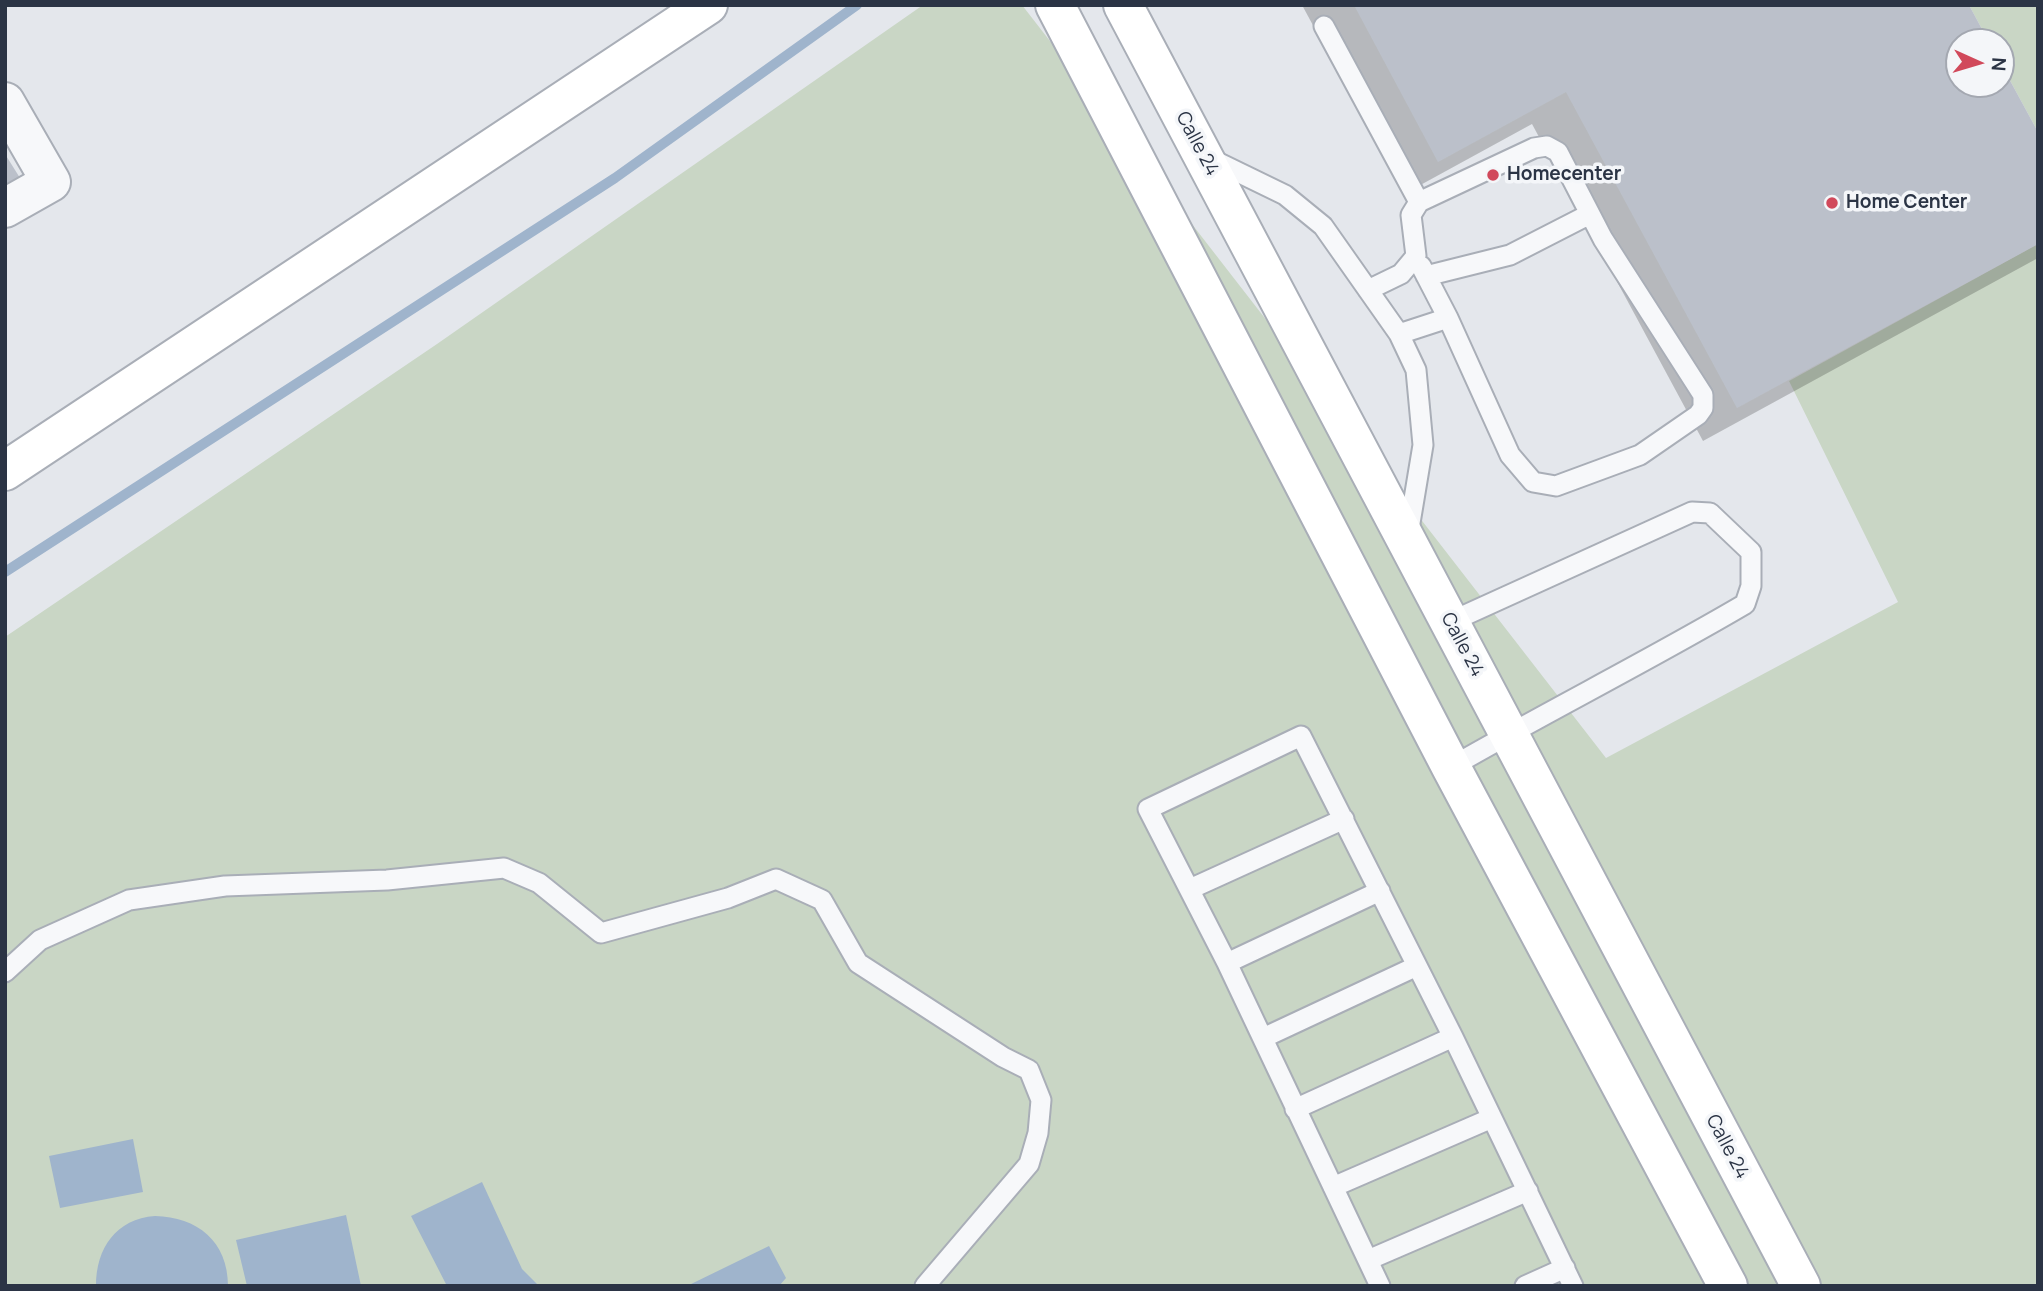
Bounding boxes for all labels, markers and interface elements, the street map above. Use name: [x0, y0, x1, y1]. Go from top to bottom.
north arrow: [1945, 28, 2015, 98]
text: N: [1986, 57, 2012, 72]
street label: Calle 24: [1171, 108, 1223, 180]
place label: Homecenter: [1507, 164, 1621, 186]
marker: Homecenter: [1485, 167, 1501, 183]
place label: Home Center: [1846, 192, 1967, 214]
marker: Home Center: [1824, 195, 1840, 211]
street label: Calle 24: [1436, 609, 1488, 681]
street label: Calle 24: [1701, 1111, 1753, 1183]

